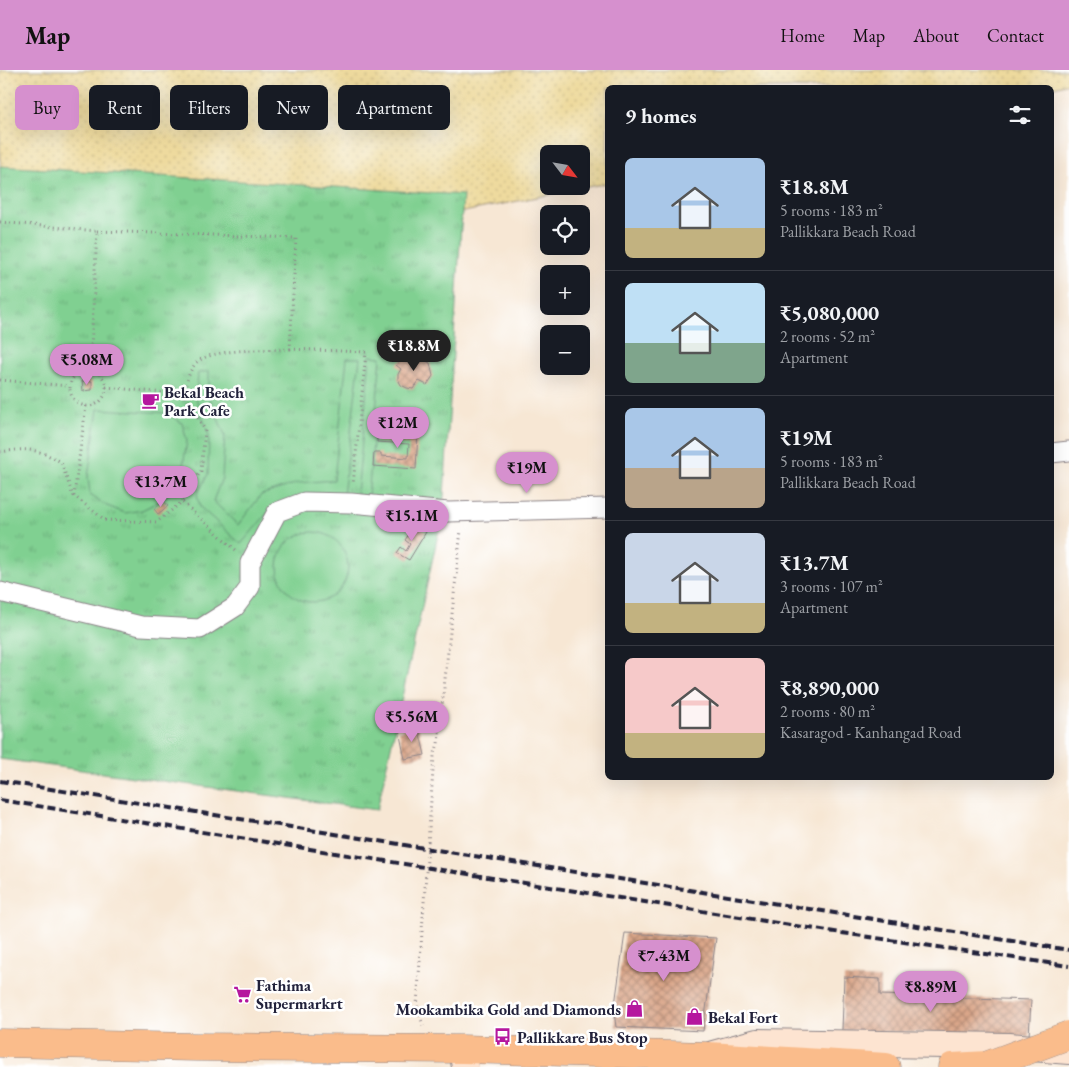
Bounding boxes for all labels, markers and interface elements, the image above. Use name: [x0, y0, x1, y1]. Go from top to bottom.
text: Map: [25, 20, 70, 51]
text: Home: [780, 24, 825, 47]
text: Map: [853, 24, 885, 47]
text: About: [913, 24, 959, 47]
text: Contact: [987, 24, 1044, 47]
chip: Buy: [15, 85, 79, 130]
chip: Rent: [89, 85, 160, 130]
chip: Filters: [170, 85, 248, 130]
chip: New: [258, 85, 328, 130]
chip: Apartment: [338, 85, 450, 130]
icon: filters: [1006, 101, 1034, 129]
text: 9 homes: [625, 102, 697, 129]
north arrow: [540, 145, 590, 195]
map controls: [540, 145, 590, 375]
text: ₹18.8M: [780, 173, 849, 200]
icon: home: [665, 178, 725, 238]
text: 5 rooms · 183 m²: [780, 200, 883, 221]
button: locate: [540, 205, 590, 255]
text: Pallikkara Beach Road: [780, 221, 916, 242]
button: +: [540, 265, 590, 315]
text: ₹5,080,000: [780, 299, 879, 326]
icon: home: [665, 303, 725, 363]
button: −: [540, 325, 590, 375]
text: 2 rooms · 52 m²: [780, 326, 875, 347]
pin: ₹18.8M: [373, 330, 455, 372]
text: ₹18.8M: [388, 335, 440, 356]
pin: ₹5.08M: [46, 344, 128, 386]
text: Apartment: [780, 347, 848, 368]
text: ₹5.08M: [61, 349, 113, 370]
place label: Bekal Beach Park Cafe: [164, 382, 244, 421]
cafe icon: Bekal Beach Park Cafe: [140, 391, 160, 411]
pin: ₹12M: [368, 406, 428, 449]
text: ₹12M: [378, 412, 418, 433]
text: ₹19M: [780, 424, 833, 451]
icon: home: [665, 428, 725, 488]
text: 5 rooms · 183 m²: [780, 451, 883, 472]
pin: ₹19M: [497, 452, 557, 494]
text: ₹19M: [507, 457, 547, 478]
pin: ₹13.7M: [120, 466, 202, 508]
text: ₹13.7M: [135, 471, 187, 492]
text: Pallikkara Beach Road: [780, 472, 916, 493]
pin: ₹15.1M: [371, 500, 453, 542]
text: ₹15.1M: [386, 505, 438, 526]
text: ₹13.7M: [780, 549, 849, 576]
icon: home: [665, 553, 725, 613]
text: 3 rooms · 107 m²: [780, 576, 883, 597]
text: Apartment: [780, 597, 848, 618]
text: ₹8,890,000: [780, 674, 879, 701]
icon: home: [665, 678, 725, 738]
pin: ₹5.56M: [371, 700, 453, 743]
text: 2 rooms · 80 m²: [780, 701, 875, 722]
text: ₹5.56M: [386, 706, 438, 727]
text: Kasaragod - Kanhangad Road: [780, 722, 961, 743]
pin: ₹7.43M: [623, 940, 705, 982]
text: ₹7.43M: [638, 945, 690, 966]
pin: ₹8.89M: [890, 970, 972, 1013]
place label: Fathima Supermarkrt: [256, 975, 343, 1014]
text: ₹8.89M: [905, 976, 957, 997]
supermarket icon: Fathima Supermarkrt: [232, 984, 252, 1004]
place label: Mookambika Gold and Diamonds: [396, 999, 621, 1020]
shop icon: Mookambika Gold and Diamonds: [625, 999, 645, 1019]
shop icon: Bekal Fort: [684, 1007, 704, 1027]
place label: Bekal Fort: [708, 1007, 778, 1028]
bus stop icon: Pallikkare Bus Stop: [493, 1027, 513, 1047]
place label: Pallikkare Bus Stop: [517, 1027, 648, 1048]

